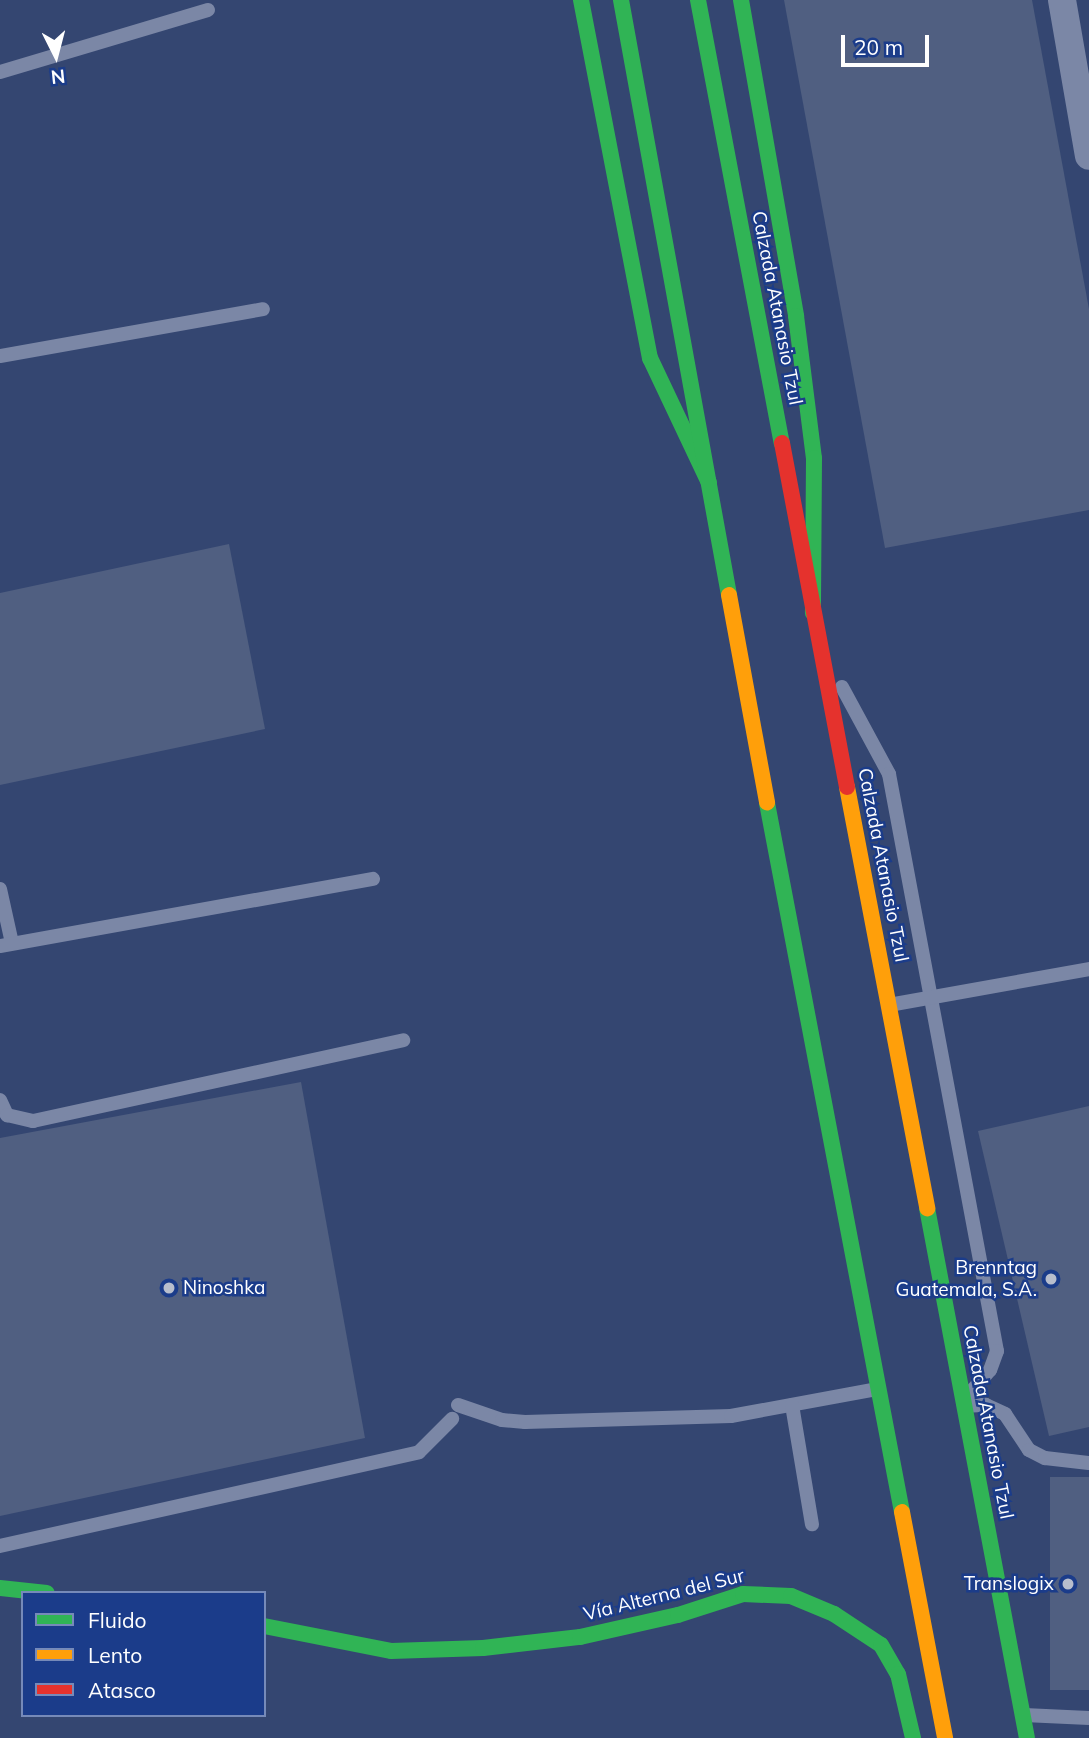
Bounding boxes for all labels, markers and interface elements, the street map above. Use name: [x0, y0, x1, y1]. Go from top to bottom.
north arrow: [21, 21, 91, 91]
scale bar: [844, 21, 932, 65]
text: 20 m: [854, 34, 903, 60]
text: N: [50, 64, 67, 90]
street label: Calzada Atanasio Tzul: [747, 209, 807, 407]
street label: Calzada Atanasio Tzul: [853, 766, 913, 964]
place label: Brenntag Guatemala, S.A.: [896, 1257, 1037, 1301]
marker: Brenntag Guatemala, S.A.: [1043, 1271, 1059, 1287]
place label: Ninoshka: [183, 1277, 265, 1299]
marker: Ninoshka: [161, 1280, 177, 1296]
street label: Calzada Atanasio Tzul: [958, 1323, 1018, 1521]
street label: Vía Alterna del Sur: [581, 1564, 747, 1626]
place label: Translogix: [964, 1573, 1054, 1595]
marker: Translogix: [1060, 1576, 1076, 1592]
legend: [21, 1591, 266, 1717]
text: Fluido: [88, 1607, 147, 1633]
text: Lento: [88, 1642, 142, 1668]
text: Atasco: [88, 1677, 156, 1703]

